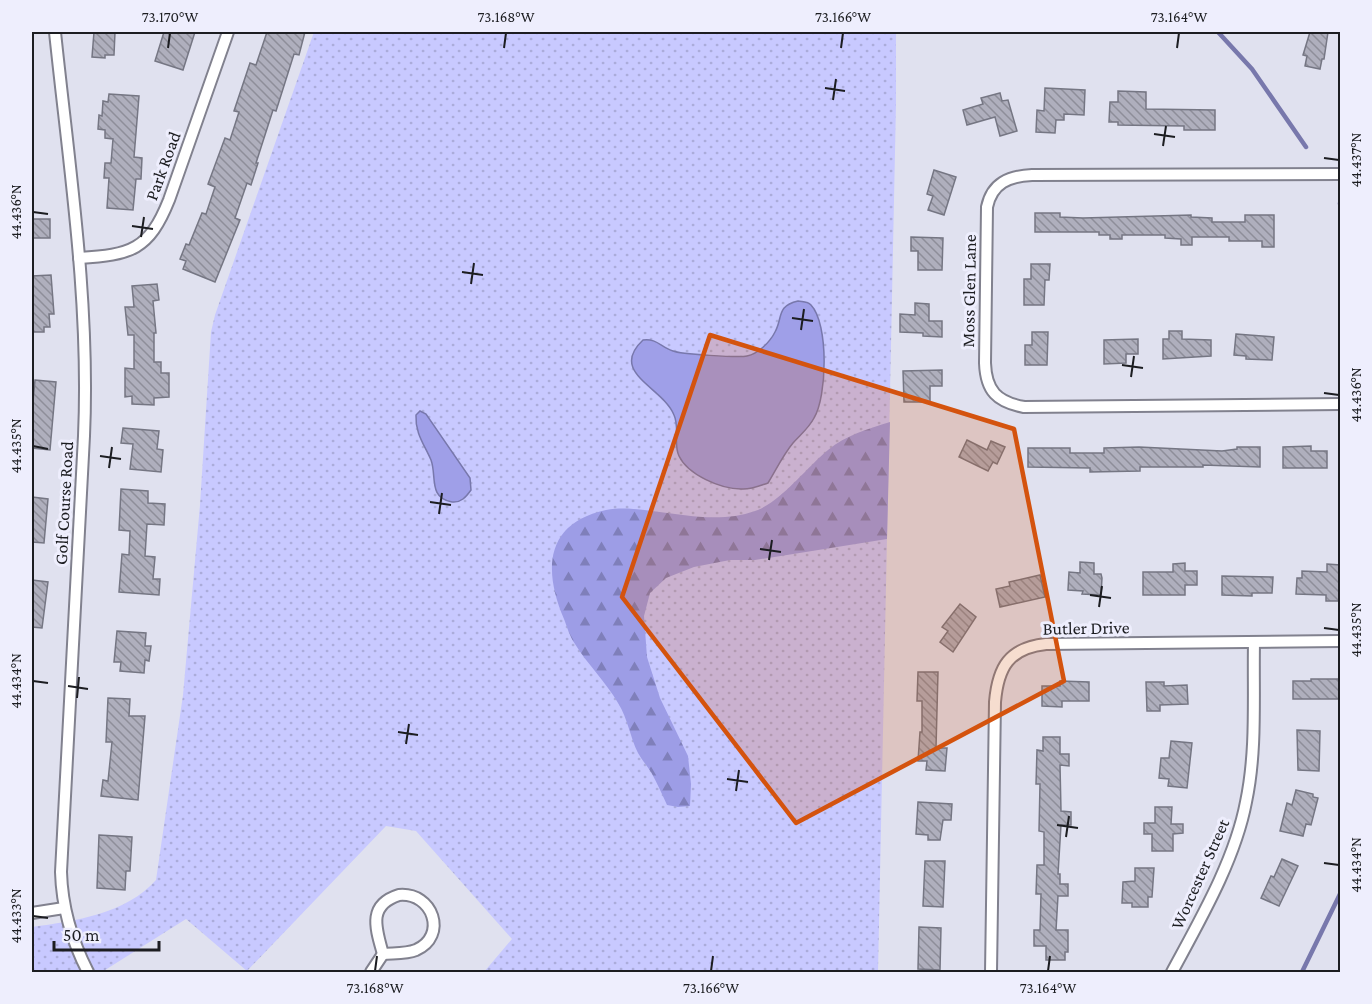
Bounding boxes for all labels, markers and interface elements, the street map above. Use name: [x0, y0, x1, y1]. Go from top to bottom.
text: 73.170°W: [142, 9, 198, 25]
text: 73.168°W: [478, 9, 535, 25]
text: 73.166°W: [815, 9, 871, 25]
text: 73.164°W: [1151, 9, 1207, 25]
street label: Park Road: [141, 128, 185, 203]
text: 44.437°N: [1348, 132, 1364, 187]
text: 44.436°N: [8, 184, 24, 240]
street label: Moss Glen Lane: [958, 234, 980, 348]
text: 44.436°N: [1348, 367, 1364, 423]
text: 44.435°N: [8, 418, 24, 474]
street label: Golf Course Road: [51, 440, 77, 565]
text: 44.435°N: [1348, 602, 1364, 658]
street label: Butler Drive: [1042, 617, 1130, 639]
text: 44.434°N: [8, 653, 24, 709]
street label: Worcester Street: [1167, 815, 1234, 932]
text: 44.434°N: [1348, 837, 1364, 893]
text: 44.433°N: [8, 888, 24, 944]
scale bar: [54, 914, 159, 952]
text: 50 m: [63, 925, 100, 945]
text: 73.168°W: [347, 980, 404, 996]
text: 73.166°W: [683, 980, 739, 996]
text: 73.164°W: [1020, 980, 1076, 996]

